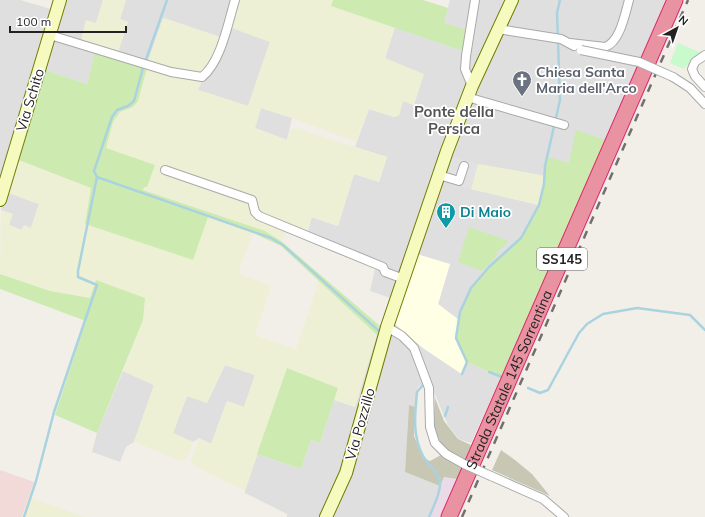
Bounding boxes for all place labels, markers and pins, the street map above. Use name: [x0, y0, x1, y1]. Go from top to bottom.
place label: Chiesa Santa Maria dell'Arco: [536, 63, 637, 97]
church icon: Chiesa Santa Maria dell'Arco: [511, 69, 533, 97]
building icon: Di Maio: [435, 201, 457, 229]
place label: Di Maio: [460, 203, 511, 221]

